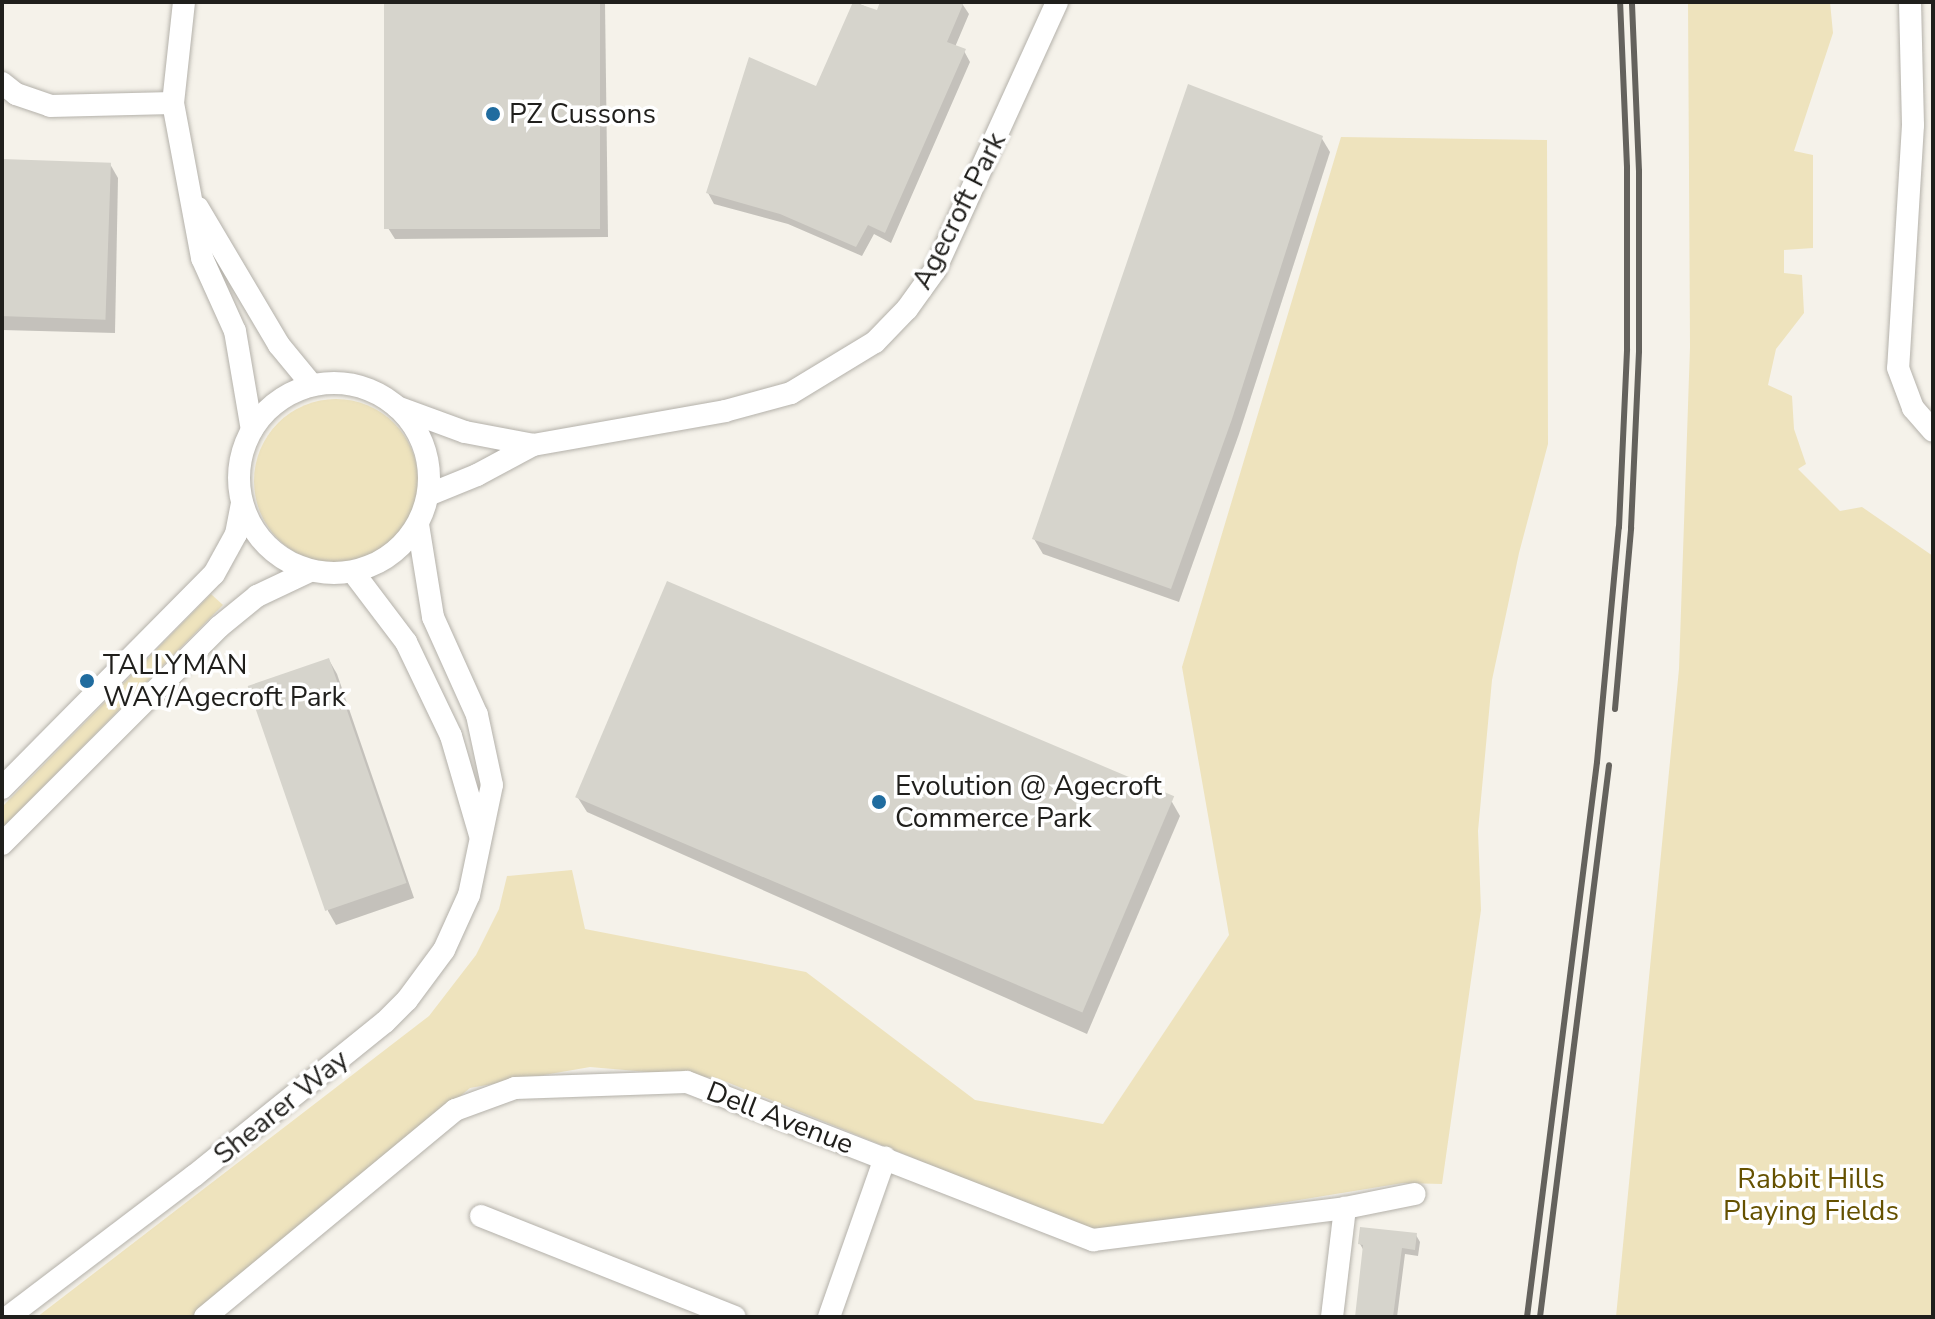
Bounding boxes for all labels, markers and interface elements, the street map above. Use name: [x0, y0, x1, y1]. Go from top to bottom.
place label: PZ Cussons: [509, 97, 656, 131]
marker: PZ Cussons: [484, 105, 502, 123]
street label: Agecroft Park: [905, 127, 1013, 295]
place label: TALLYMAN WAY/Agecroft Park: [103, 648, 346, 714]
marker: TALLYMAN WAY/Agecroft Park: [78, 672, 96, 690]
place label: Evolution @ Agecroft Commerce Park: [895, 769, 1162, 835]
marker: Evolution @ Agecroft Commerce Park: [870, 793, 888, 811]
street label: Shearer Way: [207, 1043, 355, 1171]
street label: Dell Avenue: [702, 1075, 858, 1161]
park label: Rabbit Hills Playing Fields: [1723, 1162, 1899, 1228]

